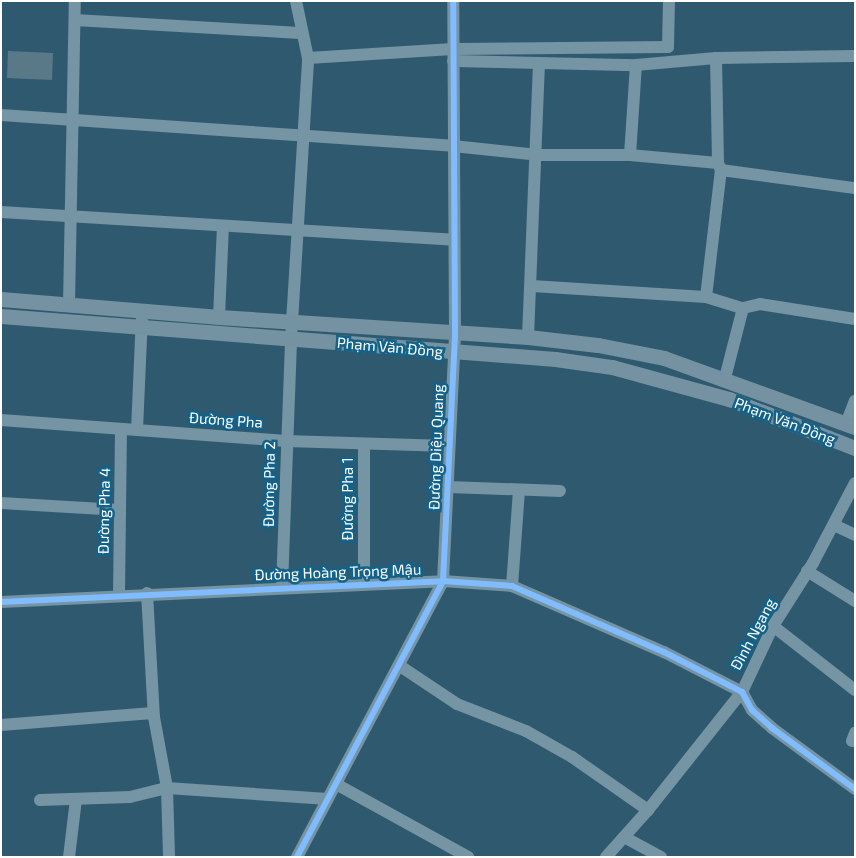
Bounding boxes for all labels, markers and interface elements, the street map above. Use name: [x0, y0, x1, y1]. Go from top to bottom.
street label: Phạm Văn Đồng: [336, 333, 444, 361]
street label: Đường Diệu Quang: [425, 384, 447, 510]
street label: Phạm Văn Đồng: [732, 393, 838, 449]
street label: Đường Pha: [189, 408, 263, 432]
street label: Đường Pha 2: [259, 441, 279, 527]
street label: Đường Pha 1: [339, 457, 357, 541]
street label: Đường Pha 4: [94, 468, 114, 554]
street label: Đường Hoàng Trọng Mậu: [254, 560, 422, 584]
street label: Đình Ngang: [727, 595, 779, 673]

